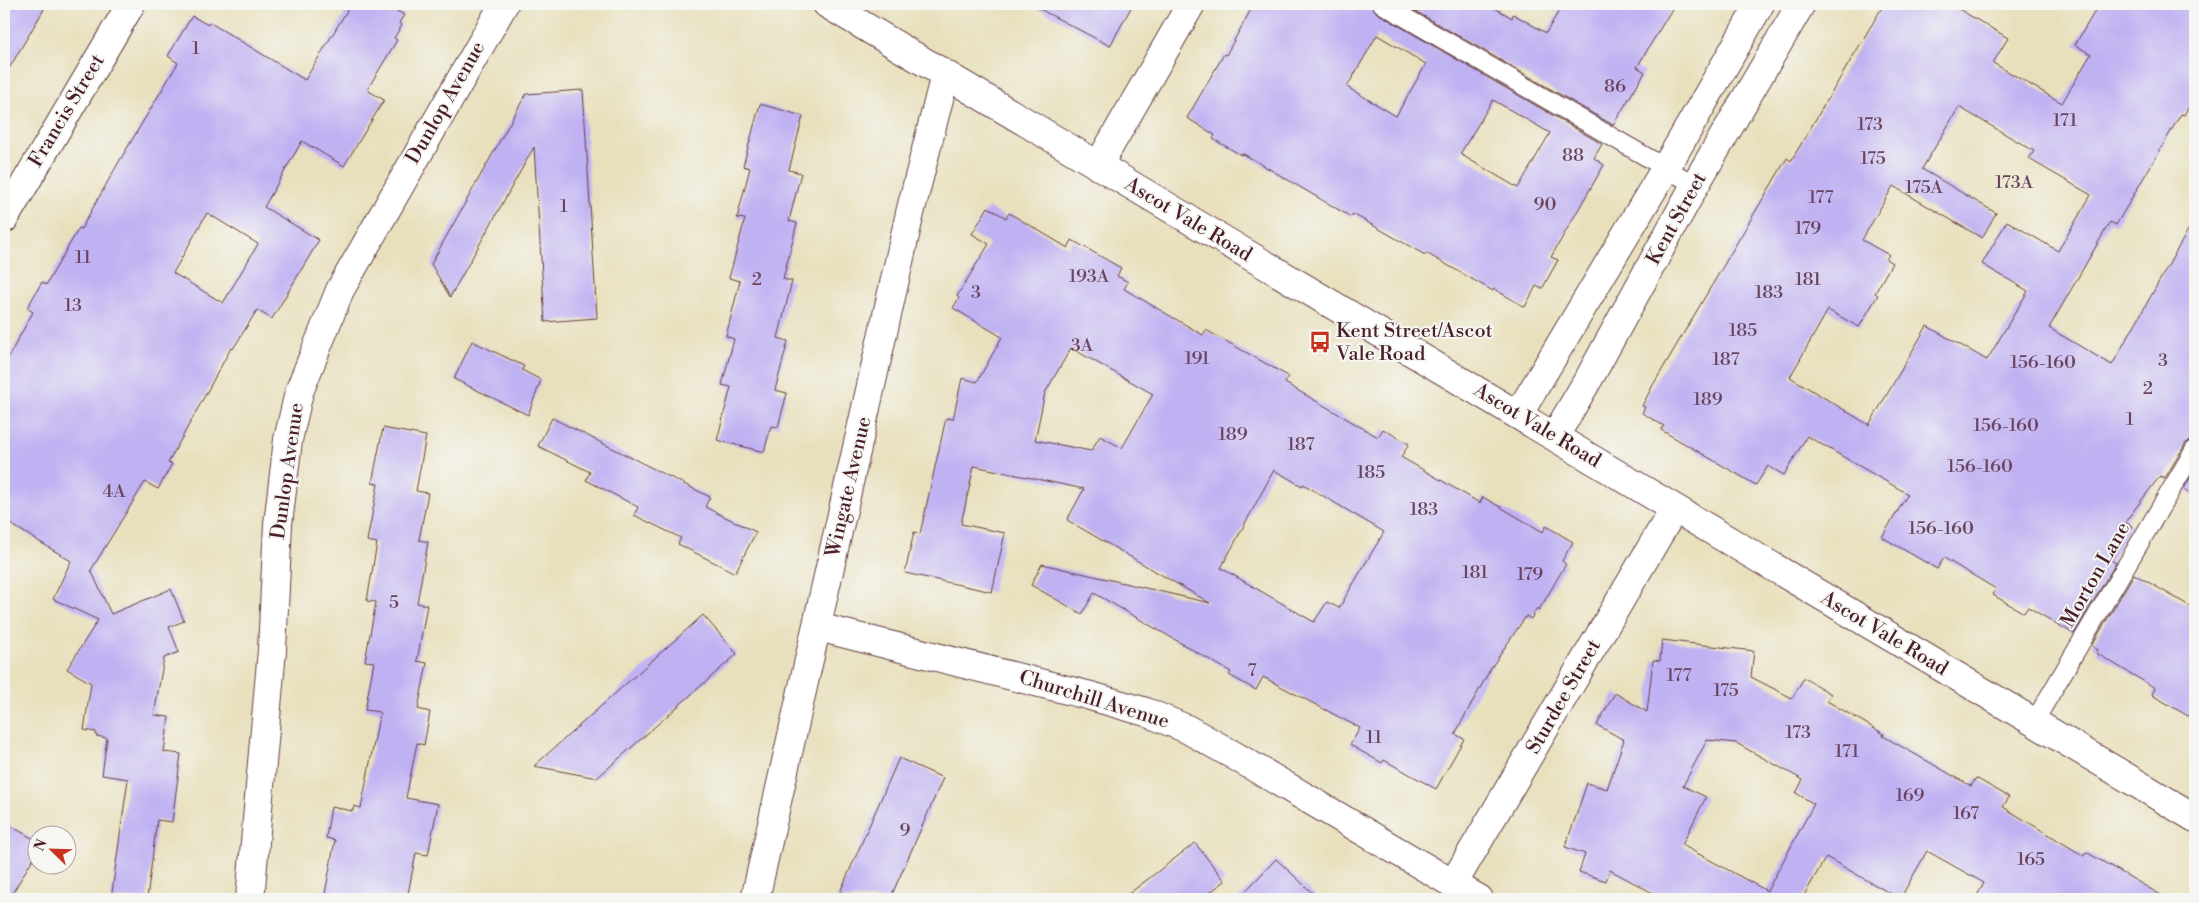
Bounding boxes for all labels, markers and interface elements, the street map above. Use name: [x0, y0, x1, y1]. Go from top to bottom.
house number: 1: [192, 37, 200, 60]
street label: Dunlop Avenue: [401, 37, 491, 169]
street label: Francis Street: [23, 50, 111, 172]
house number: 86: [1604, 75, 1626, 98]
house number: 171: [2053, 109, 2077, 132]
house number: 173: [1857, 113, 1883, 136]
house number: 88: [1562, 144, 1584, 167]
house number: 175: [1860, 147, 1886, 170]
street label: Kent Street: [1641, 168, 1713, 270]
house number: 173A: [1995, 171, 2034, 194]
street label: Ascot Vale Road: [1119, 172, 1257, 268]
house number: 175A: [1905, 176, 1944, 199]
house number: 177: [1809, 186, 1833, 209]
house number: 90: [1534, 193, 1556, 216]
house number: 1: [560, 195, 568, 218]
house number: 179: [1795, 217, 1821, 240]
house number: 11: [75, 246, 91, 269]
house number: 193A: [1069, 265, 1110, 288]
house number: 2: [752, 268, 762, 291]
house number: 181: [1795, 268, 1821, 291]
house number: 3: [971, 281, 981, 304]
house number: 183: [1755, 281, 1783, 304]
house number: 13: [64, 294, 82, 317]
place label: Kent Street/Ascot Vale Road: [1335, 319, 1493, 367]
house number: 185: [1729, 319, 1757, 342]
bus stop icon: Kent Street/Ascot Vale Road: [1307, 329, 1333, 355]
house number: 3A: [1071, 334, 1094, 357]
house number: 191: [1184, 347, 1210, 370]
house number: 187: [1712, 348, 1740, 371]
house number: 3: [2158, 349, 2168, 372]
house number: 156-160: [2010, 351, 2076, 374]
house number: 2: [2143, 377, 2153, 400]
street label: Ascot Vale Road: [1468, 378, 1606, 474]
house number: 189: [1693, 388, 1723, 411]
street label: Dunlop Avenue: [266, 401, 310, 541]
house number: 1: [2126, 408, 2134, 431]
street label: Wingate Avenue: [820, 414, 877, 561]
house number: 156-160: [1973, 414, 2039, 437]
house number: 189: [1218, 423, 1248, 446]
house number: 187: [1287, 433, 1315, 456]
house number: 156-160: [1947, 455, 2013, 478]
house number: 185: [1357, 461, 1385, 484]
house number: 4A: [102, 480, 126, 503]
house number: 183: [1410, 498, 1438, 521]
house number: 156-160: [1908, 517, 1974, 540]
street label: Morton Lane: [2056, 518, 2136, 632]
house number: 181: [1462, 561, 1488, 584]
house number: 179: [1517, 563, 1543, 586]
street label: Ascot Vale Road: [1815, 586, 1953, 682]
house number: 5: [389, 591, 399, 614]
street label: Sturdee Street: [1521, 635, 1607, 759]
house number: 7: [1247, 659, 1257, 682]
house number: 177: [1667, 664, 1691, 687]
street label: Churchill Avenue: [1016, 665, 1172, 735]
house number: 175: [1713, 679, 1739, 702]
house number: 173: [1785, 721, 1811, 744]
house number: 11: [1366, 726, 1382, 749]
house number: 171: [1835, 740, 1859, 763]
house number: 169: [1896, 784, 1925, 807]
house number: 167: [1953, 802, 1979, 825]
house number: 9: [900, 819, 911, 842]
north arrow: [28, 826, 78, 876]
text: N: [31, 837, 51, 854]
house number: 165: [2017, 848, 2045, 871]

